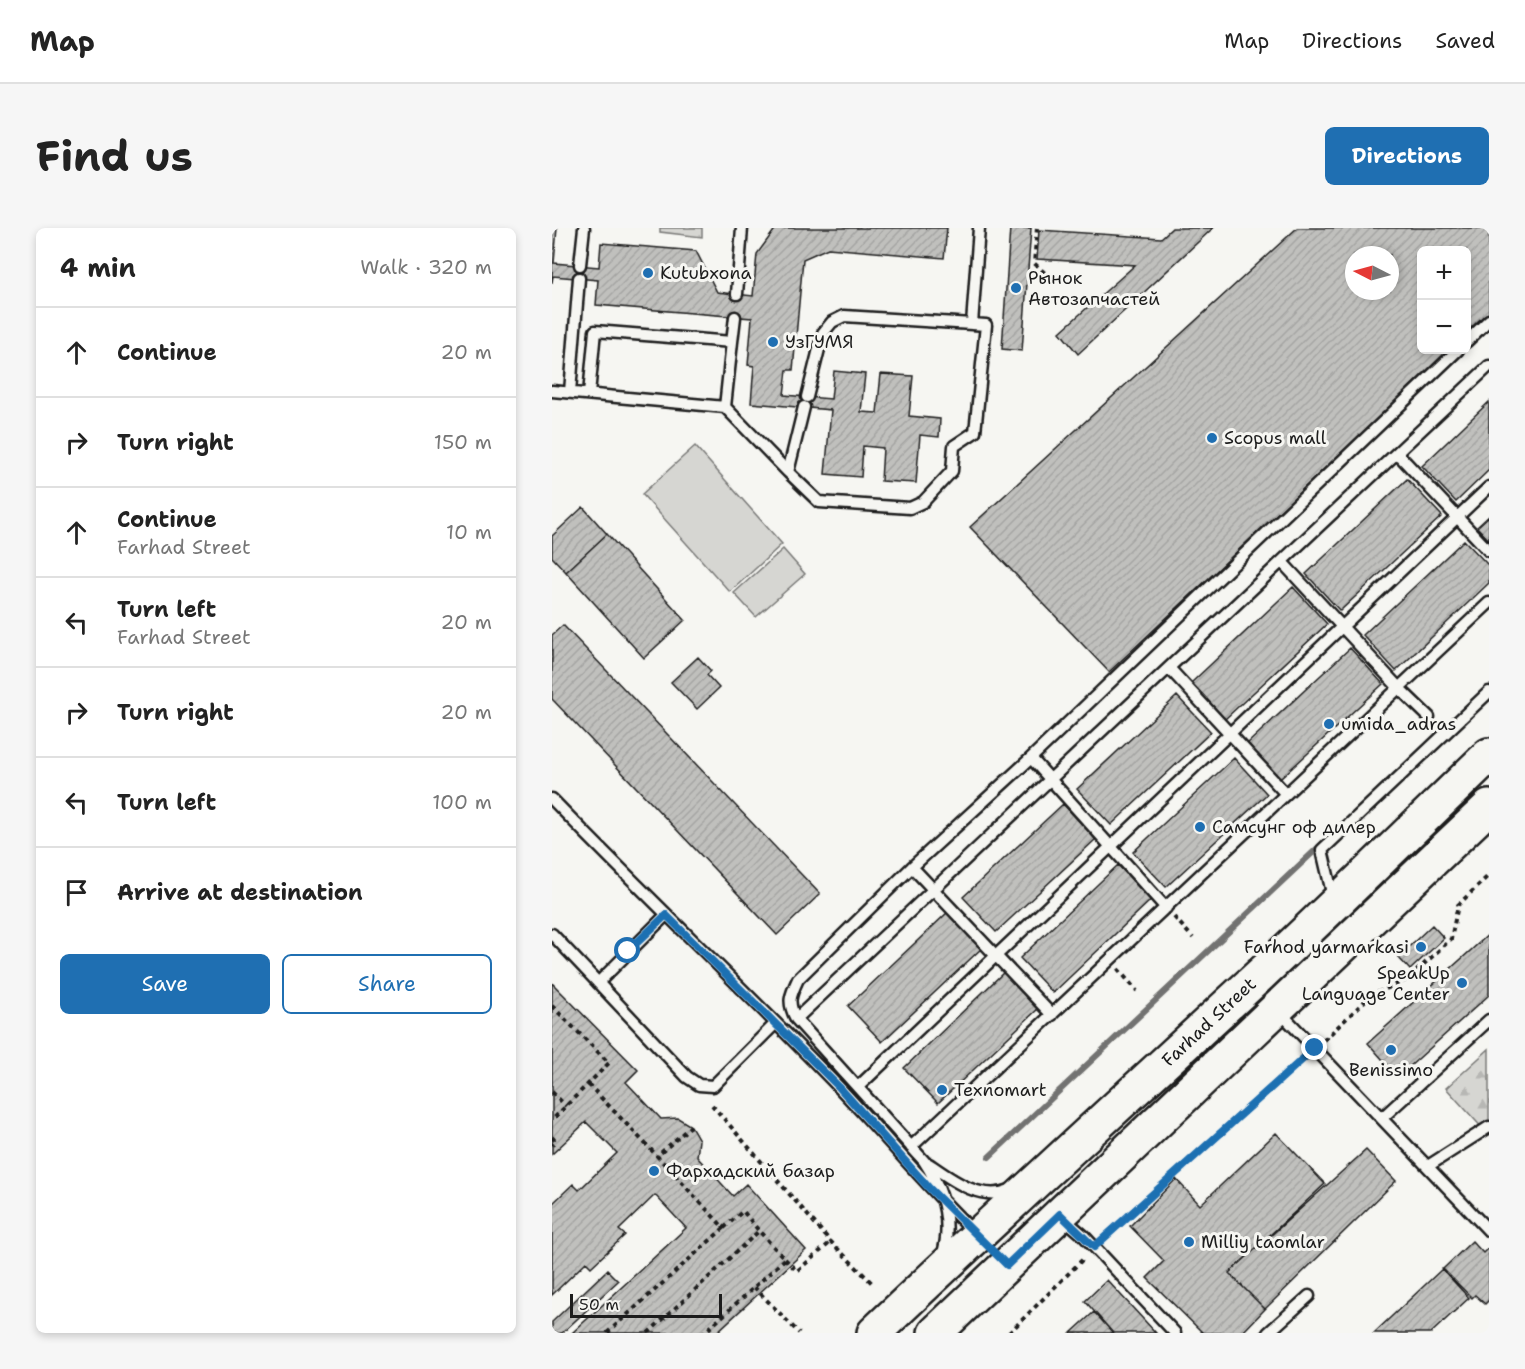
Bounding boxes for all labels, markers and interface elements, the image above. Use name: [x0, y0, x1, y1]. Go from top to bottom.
text: Map: [30, 22, 95, 60]
text: Map: [1224, 27, 1269, 55]
text: Directions: [1302, 27, 1402, 55]
text: Saved: [1435, 27, 1495, 55]
button: Directions: [1325, 127, 1489, 185]
text: Find us: [36, 128, 193, 184]
north arrow: [1345, 246, 1399, 300]
map controls: [1417, 246, 1471, 354]
button: +: [1417, 246, 1471, 300]
text: 4 min: [60, 250, 136, 285]
text: Walk · 320 m: [360, 254, 492, 280]
place label: Kutubxona: [660, 261, 752, 285]
marker: Kutubxona: [641, 266, 655, 280]
place label: Рынок Автозапчастей: [1028, 266, 1160, 311]
marker: Рынок Автозапчастей: [1009, 281, 1023, 295]
button: −: [1417, 300, 1471, 354]
place label: УзГУМЯ: [785, 330, 854, 354]
marker: УзГУМЯ: [766, 335, 780, 349]
icon: ahead: [60, 336, 93, 369]
text: Continue: [117, 338, 217, 367]
text: 20 m: [441, 339, 492, 365]
icon: right: [60, 426, 93, 459]
place label: Scopus mall: [1224, 426, 1327, 450]
text: Turn right: [117, 428, 234, 457]
text: 150 m: [434, 429, 492, 455]
marker: Scopus mall: [1205, 431, 1219, 445]
text: Continue: [117, 505, 217, 534]
icon: ahead: [60, 516, 93, 549]
text: 10 m: [446, 519, 492, 545]
text: Farhad Street: [117, 534, 251, 560]
text: Turn left: [117, 595, 216, 624]
icon: left: [60, 606, 93, 639]
text: 20 m: [441, 609, 492, 635]
text: Farhad Street: [117, 624, 251, 650]
icon: right: [60, 696, 93, 729]
text: Turn right: [117, 698, 234, 727]
text: 20 m: [441, 699, 492, 725]
place label: umida_adras: [1341, 712, 1457, 736]
marker: umida_adras: [1322, 717, 1336, 731]
icon: left: [60, 786, 93, 819]
text: Turn left: [117, 788, 216, 817]
text: 100 m: [432, 789, 492, 815]
place label: Самсунг оф дилер: [1212, 815, 1376, 839]
marker: Самсунг оф дилер: [1193, 820, 1207, 834]
icon: arrive: [60, 876, 93, 909]
text: Arrive at destination: [117, 878, 363, 907]
place label: Farhod yarmarkasi: [1244, 935, 1409, 959]
route start: [614, 937, 640, 963]
marker: Farhod yarmarkasi: [1414, 940, 1428, 954]
button: Save: [60, 954, 270, 1014]
button: Share: [282, 954, 492, 1014]
place label: SpeakUp Language Center: [1302, 961, 1450, 1006]
street label: Farhad Street: [1157, 972, 1261, 1072]
marker: SpeakUp Language Center: [1455, 976, 1469, 990]
route end: [1301, 1034, 1327, 1060]
marker: Benissimo: [1384, 1043, 1398, 1057]
place label: Benissimo: [1349, 1058, 1433, 1082]
place label: Texnomart: [954, 1078, 1047, 1102]
marker: Texnomart: [935, 1083, 949, 1097]
place label: Фархадский базар: [666, 1159, 835, 1183]
marker: Фархадский базар: [647, 1164, 661, 1178]
place label: Milliy taomlar: [1201, 1230, 1325, 1254]
marker: Milliy taomlar: [1182, 1235, 1196, 1249]
scale bar: [570, 1291, 722, 1318]
text: 50 m: [579, 1294, 619, 1315]

